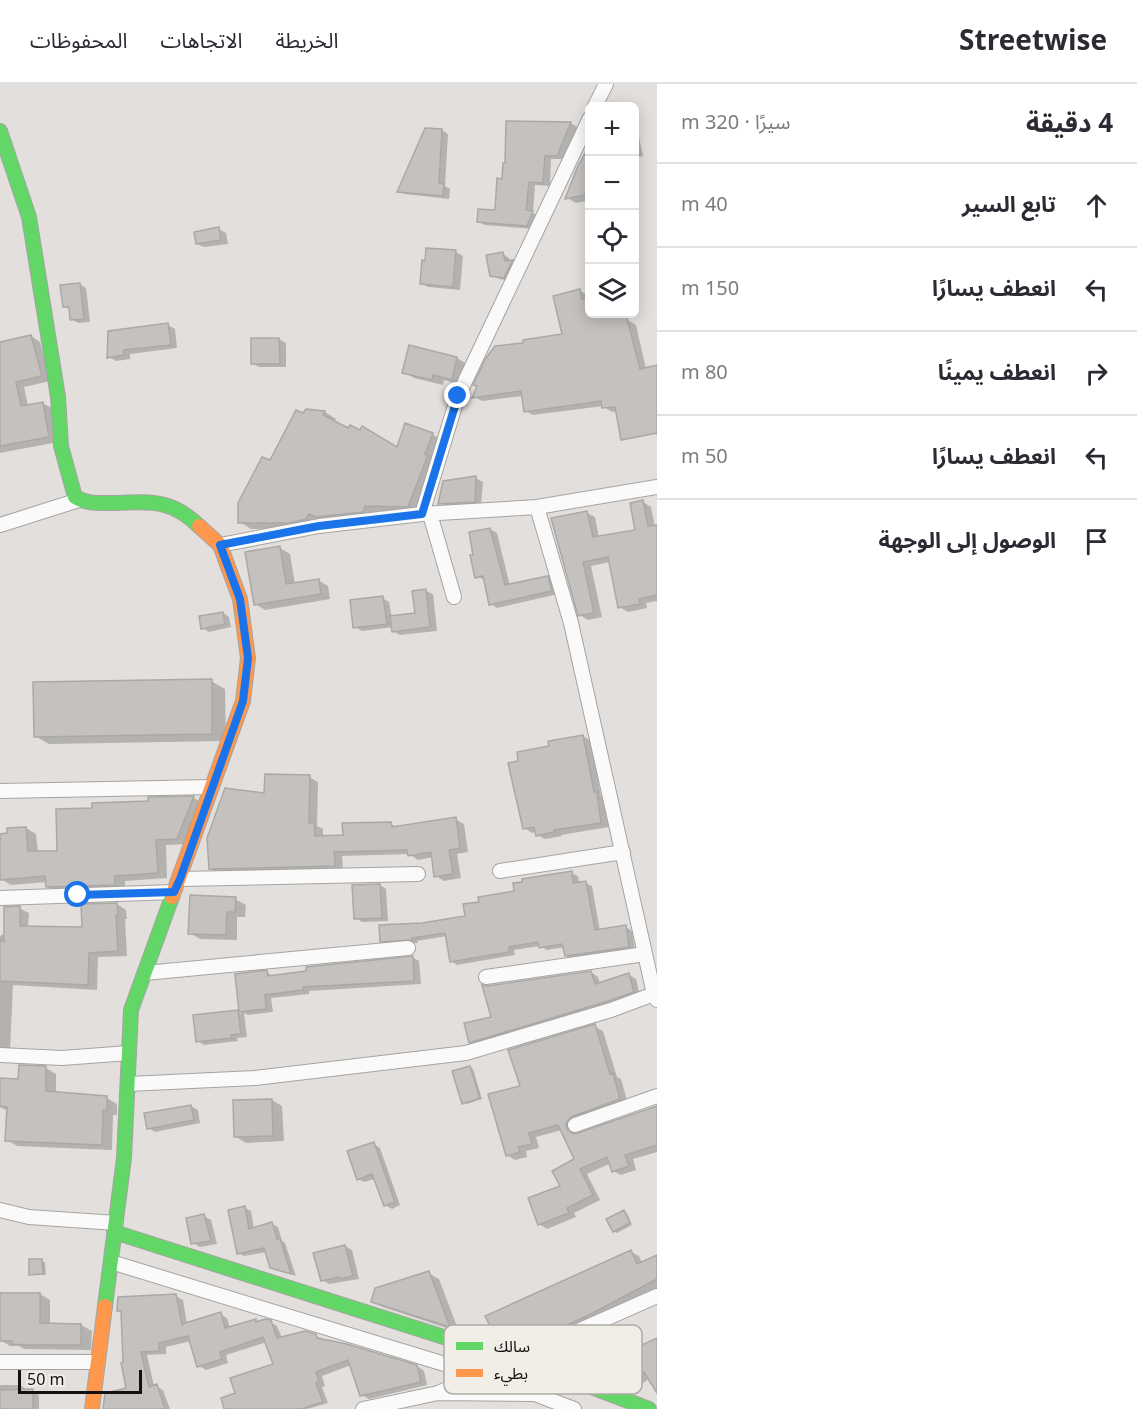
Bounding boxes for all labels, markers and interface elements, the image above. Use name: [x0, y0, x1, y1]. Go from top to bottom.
text: Streetwise: [959, 12, 1107, 71]
text: المحفوظات: [30, 19, 127, 63]
text: الاتجاهات: [160, 19, 242, 63]
text: الخريطة: [275, 19, 338, 63]
text: 4 دقيقة: [1026, 96, 1113, 151]
map controls: [585, 102, 639, 318]
button: +: [585, 102, 639, 156]
text: سيرًا · 320 m: [681, 102, 790, 144]
button: −: [585, 156, 639, 210]
text: تابع السير: [962, 182, 1056, 228]
text: 40 m: [681, 184, 728, 226]
icon: ahead: [1080, 189, 1113, 222]
button: locate: [585, 210, 639, 264]
button: layers: [585, 264, 639, 318]
text: انعطف يسارًا: [932, 266, 1056, 312]
text: 150 m: [681, 268, 739, 310]
icon: left: [1080, 273, 1113, 306]
text: انعطف يمينًا: [938, 350, 1056, 396]
text: 80 m: [681, 352, 728, 394]
icon: right: [1080, 357, 1113, 390]
route end: [444, 382, 470, 408]
text: انعطف يسارًا: [932, 434, 1056, 480]
text: 50 m: [681, 436, 728, 478]
icon: left: [1080, 441, 1113, 474]
text: الوصول إلى الوجهة: [878, 518, 1056, 564]
icon: arrive: [1080, 525, 1113, 558]
route start: [64, 881, 90, 907]
legend: [444, 1325, 642, 1394]
text: سالك: [494, 1330, 530, 1364]
text: بطيء: [494, 1357, 528, 1391]
text: 50 m: [27, 1363, 64, 1397]
scale bar: [18, 1367, 142, 1394]

